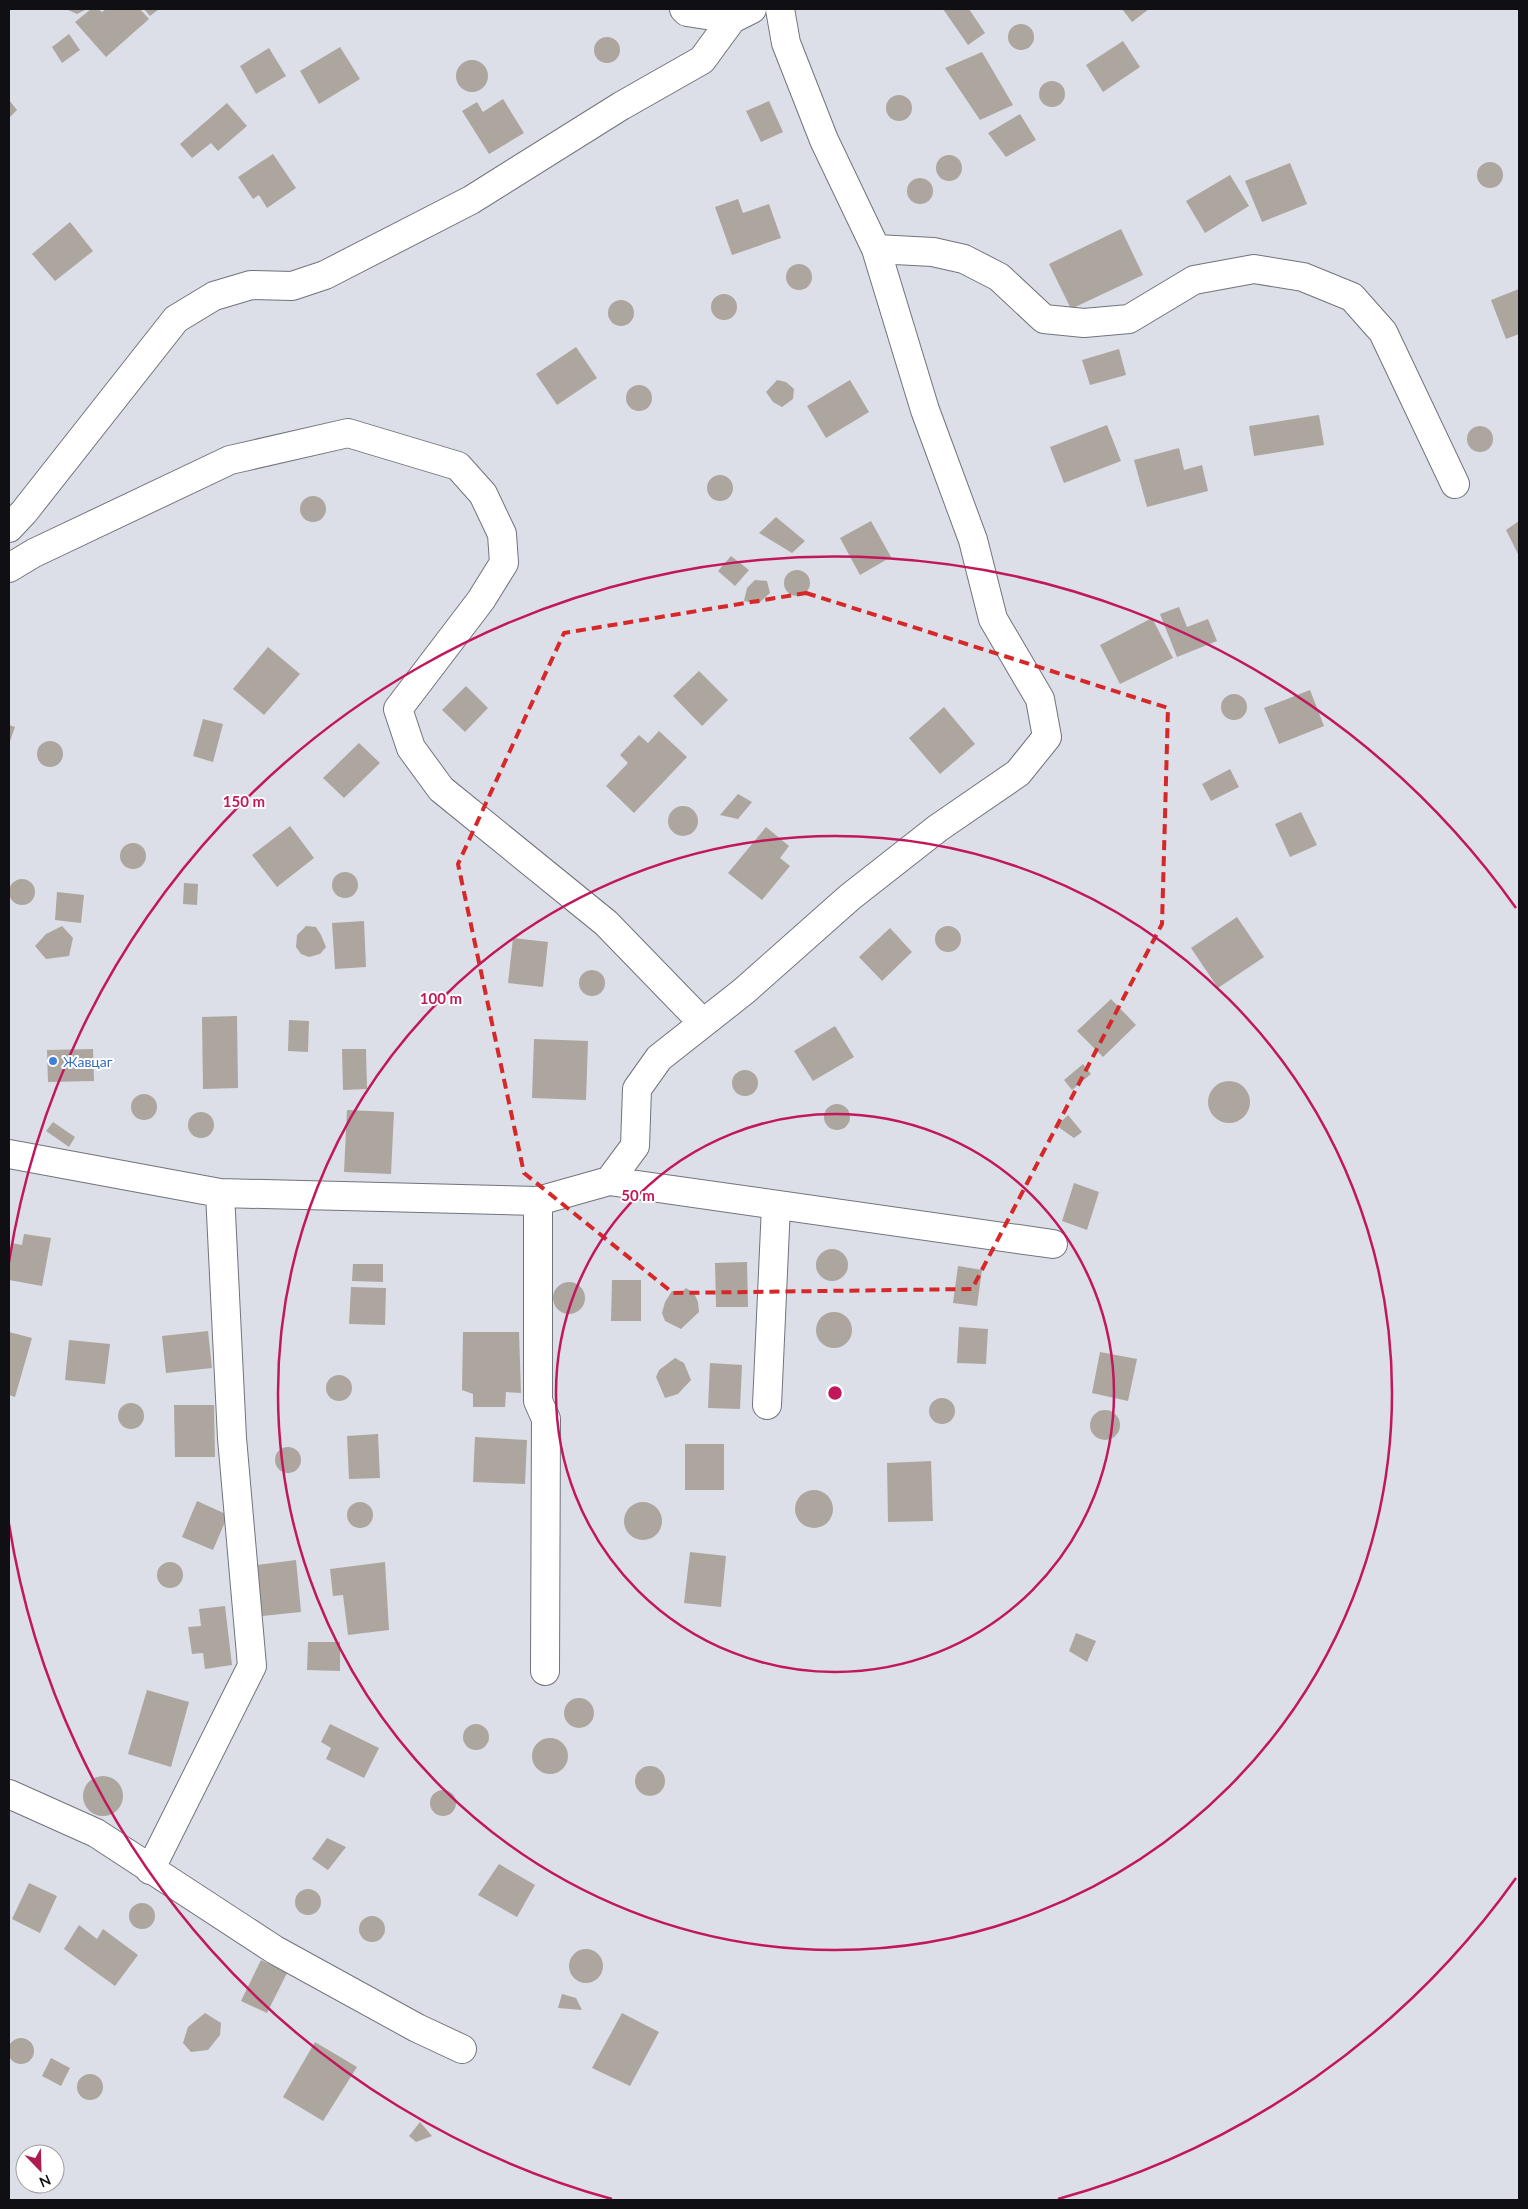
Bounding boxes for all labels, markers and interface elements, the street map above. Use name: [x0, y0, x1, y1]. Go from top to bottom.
text: 150 m: [223, 792, 265, 810]
text: 100 m: [420, 989, 462, 1007]
place label: Жавцаг: [63, 1053, 113, 1070]
marker: Жавцаг: [47, 1055, 59, 1067]
text: 50 m: [621, 1186, 655, 1204]
centre of rings: [826, 1384, 844, 1402]
north arrow: [15, 2144, 65, 2194]
text: N: [37, 2171, 54, 2191]

